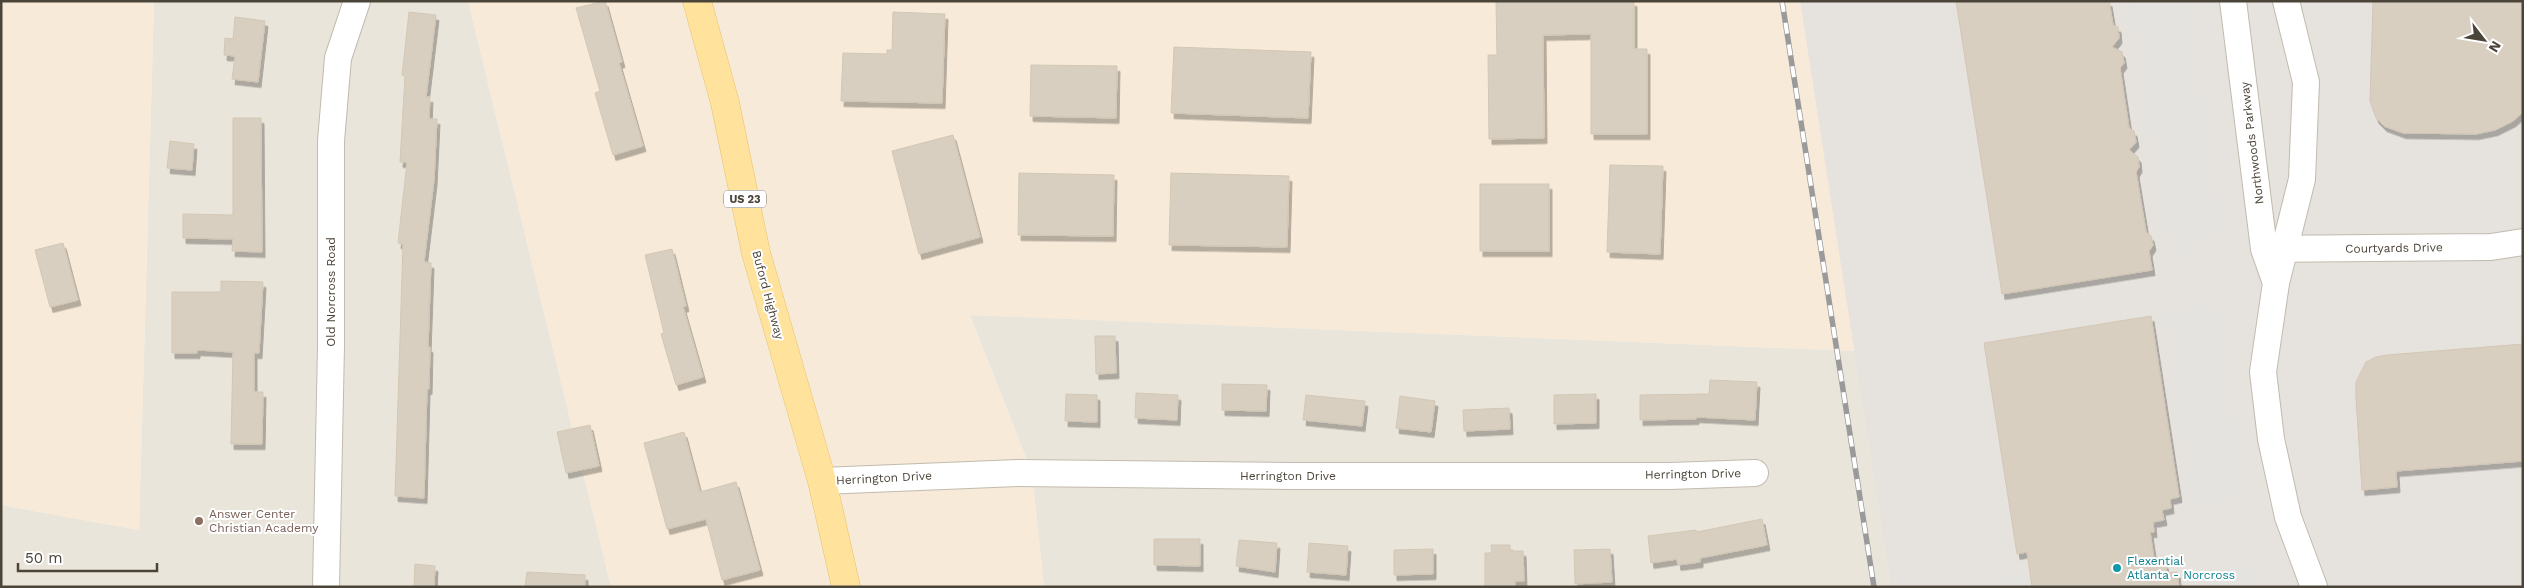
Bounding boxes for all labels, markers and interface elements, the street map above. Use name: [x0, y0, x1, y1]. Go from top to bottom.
north arrow: [2459, 15, 2509, 65]
text: N: [2486, 38, 2505, 55]
street label: Northwoods Parkway: [2237, 80, 2266, 205]
road number: US 23: [724, 190, 766, 208]
street label: Old Norcross Road: [324, 237, 338, 347]
street label: Courtyards Drive: [2345, 240, 2443, 256]
street label: Buford Highway: [749, 249, 787, 342]
street label: Herrington Drive: [1645, 466, 1741, 482]
street label: Herrington Drive: [836, 468, 932, 488]
street label: Herrington Drive: [1240, 469, 1336, 483]
place label: Answer Center Christian Academy: [209, 507, 319, 535]
marker: Answer Center Christian Academy: [193, 515, 205, 527]
scale bar: [18, 540, 156, 572]
text: 50 m: [25, 549, 62, 567]
place label: Flexential Atlanta - Norcross: [2127, 554, 2235, 582]
marker: Flexential Atlanta - Norcross: [2111, 562, 2123, 574]

